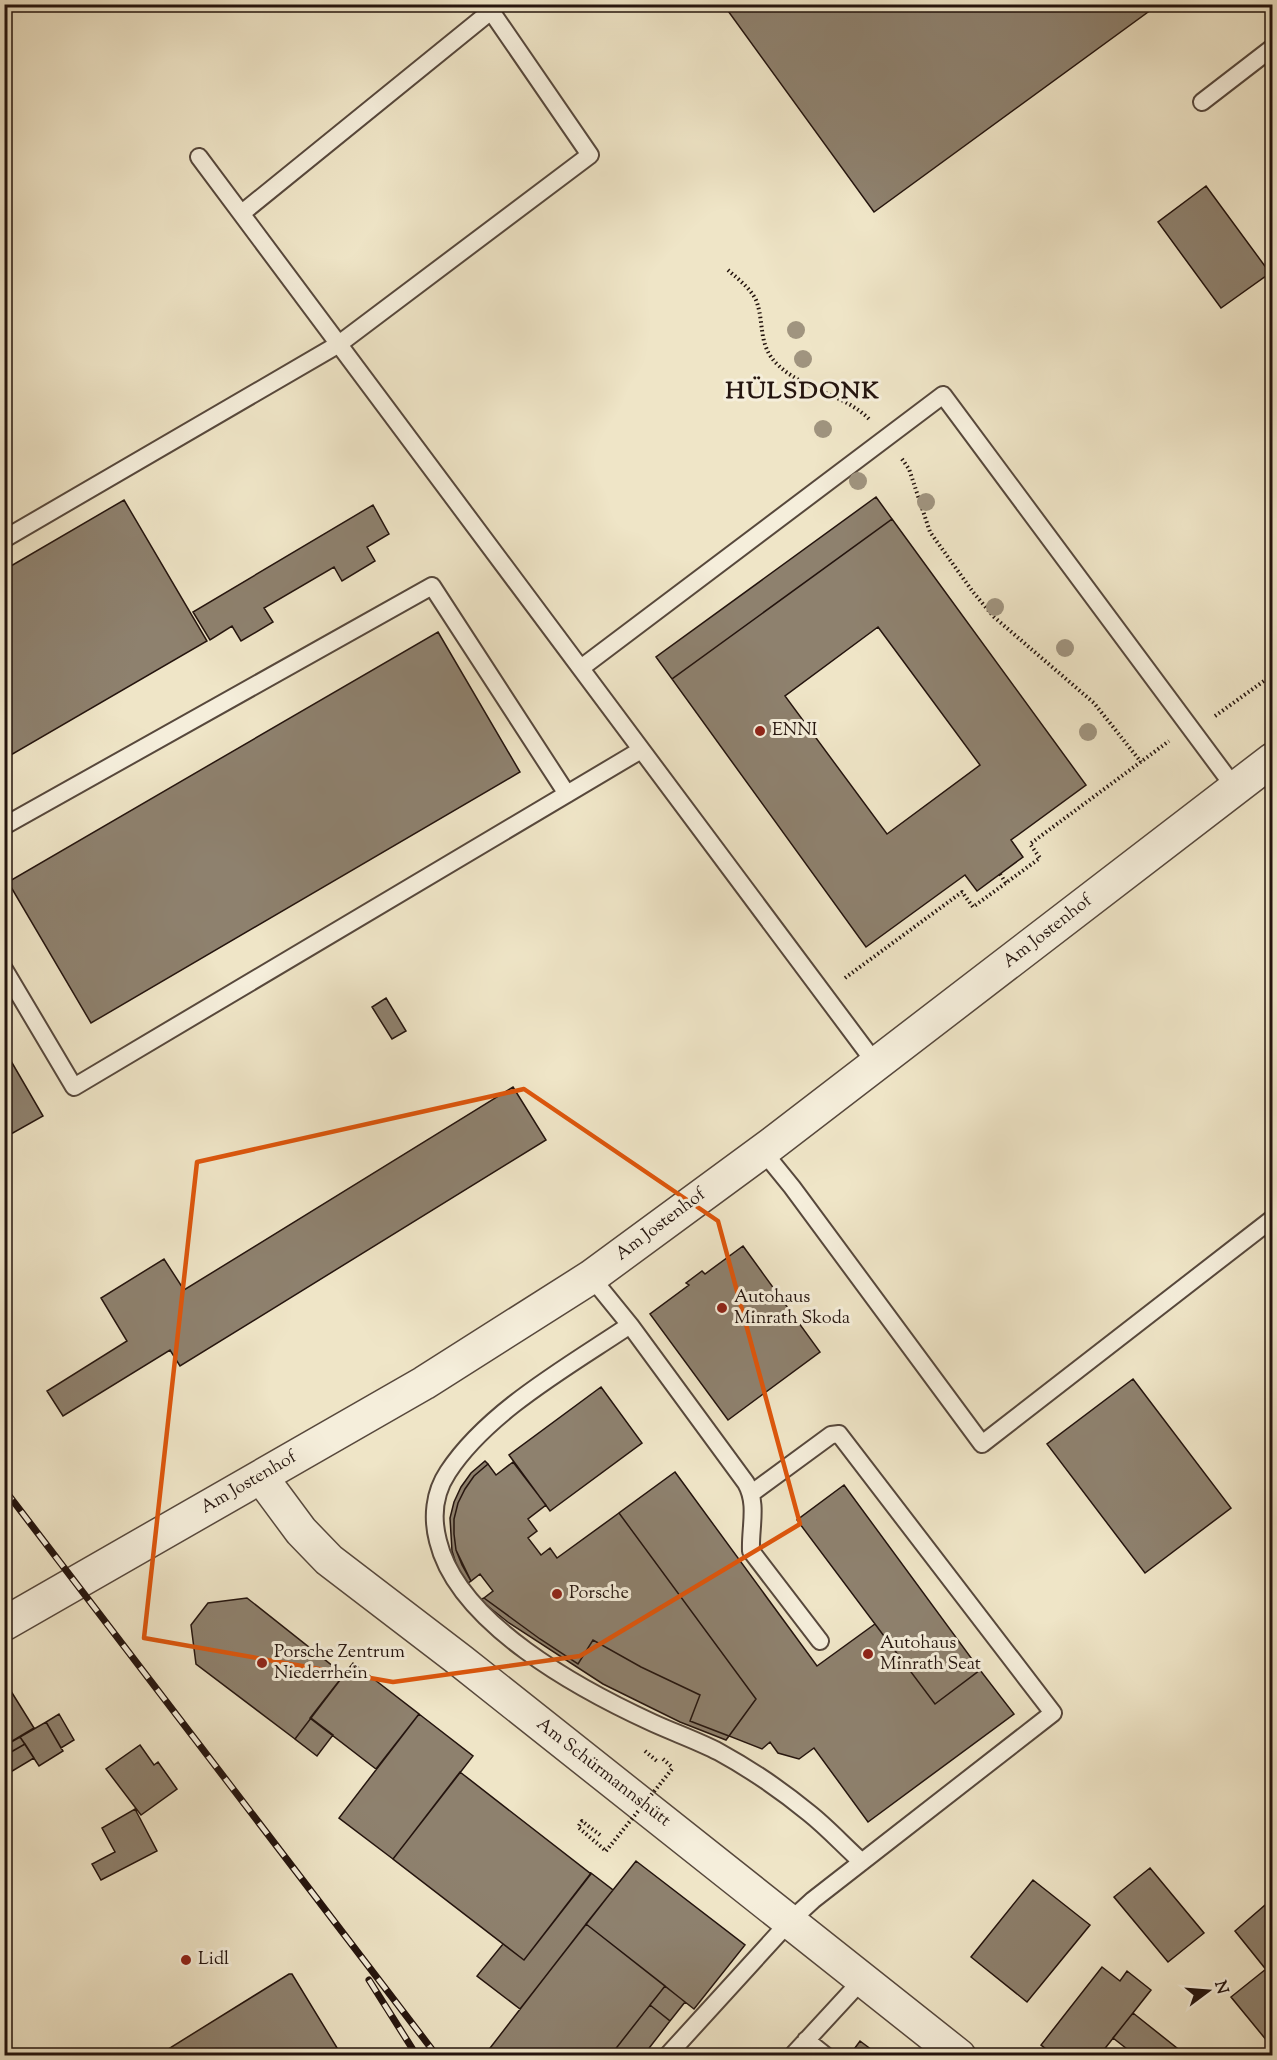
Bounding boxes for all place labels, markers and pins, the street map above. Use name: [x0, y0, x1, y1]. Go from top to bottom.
place label: ENNI: [772, 718, 818, 744]
marker: ENNI: [753, 724, 767, 738]
place label: Autohaus Minrath Skoda: [734, 1285, 850, 1332]
marker: Autohaus Minrath Skoda: [715, 1301, 729, 1315]
place label: Porsche: [569, 1581, 629, 1607]
marker: Porsche: [550, 1587, 564, 1601]
place label: Autohaus Minrath Seat: [880, 1631, 981, 1678]
place label: Porsche Zentrum Niederrhein: [274, 1640, 405, 1687]
marker: Autohaus Minrath Seat: [861, 1647, 875, 1661]
marker: Porsche Zentrum Niederrhein: [255, 1656, 269, 1670]
place label: Lidl: [198, 1947, 229, 1973]
marker: Lidl: [179, 1953, 193, 1967]

